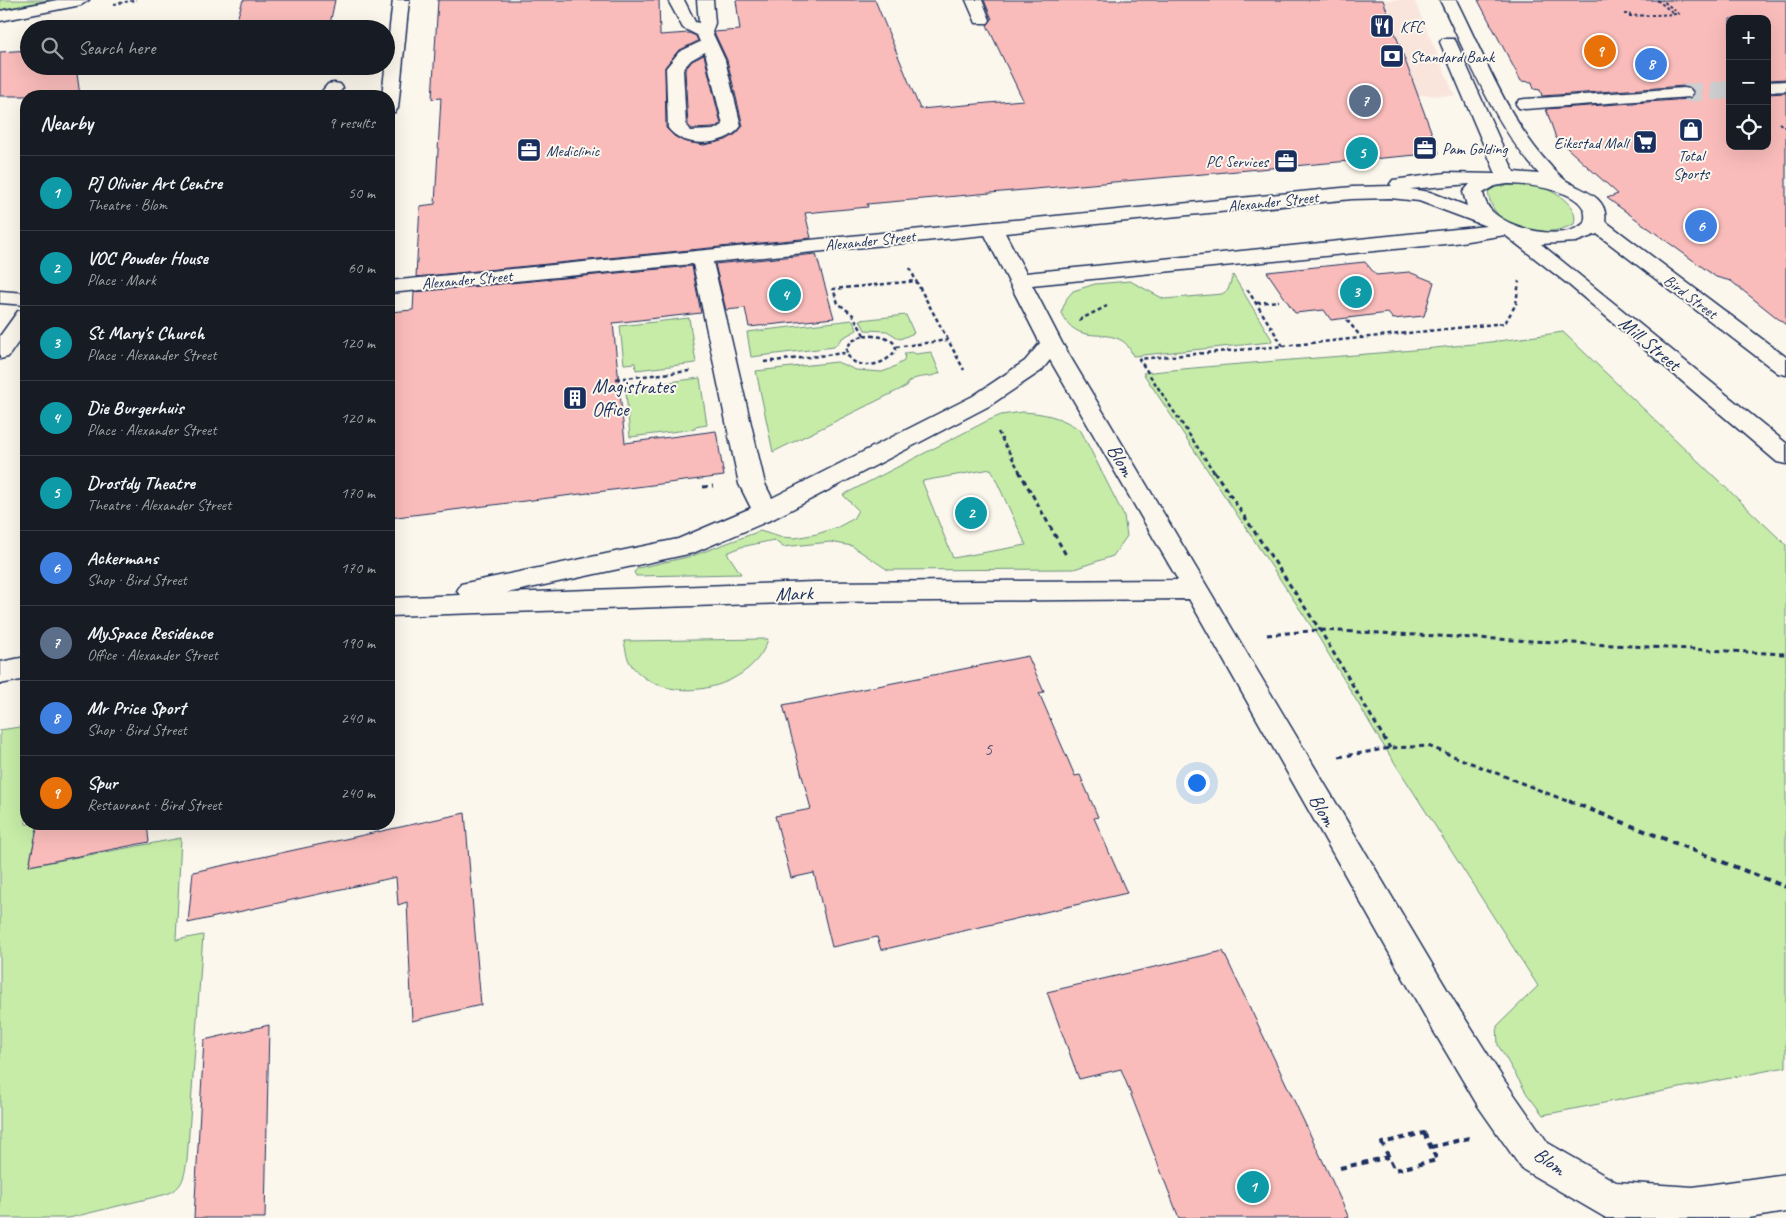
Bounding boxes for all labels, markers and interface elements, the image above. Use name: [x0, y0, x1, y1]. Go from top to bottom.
restaurant icon: KFC: [1369, 13, 1395, 39]
map controls: [1726, 15, 1771, 150]
button: +: [1726, 15, 1771, 60]
place label: KFC: [1400, 17, 1426, 37]
search box: [20, 20, 395, 75]
pin: 9: [1584, 32, 1616, 70]
icon: search: [38, 34, 66, 62]
text: Search here: [78, 36, 155, 60]
bank icon: Standard Bank: [1379, 43, 1405, 69]
pin: 8: [1635, 45, 1667, 83]
place label: Standard Bank: [1410, 47, 1495, 67]
button: −: [1726, 60, 1771, 105]
pin: 7: [1349, 82, 1381, 120]
button: locate: [1726, 105, 1771, 150]
text: Nearby: [40, 110, 93, 136]
text: 9 results: [328, 113, 375, 133]
shop icon: Total Sports: [1678, 117, 1704, 143]
supermarket icon: Eikestad Mall: [1632, 129, 1658, 155]
place label: Eikestad Mall: [1554, 133, 1631, 153]
pin: 5: [1346, 134, 1378, 172]
office icon: Pam Golding: [1412, 135, 1438, 161]
office icon: Mediclinic: [516, 137, 542, 163]
place label: Pam Golding: [1442, 139, 1508, 159]
place label: Mediclinic: [546, 141, 601, 161]
place label: Total Sports: [1673, 146, 1711, 184]
office icon: PC Services: [1273, 148, 1299, 174]
place label: PC Services: [1206, 152, 1270, 172]
text: PJ Olivier Art Centre: [87, 171, 222, 195]
text: 1: [52, 183, 60, 203]
text: 50 m: [348, 183, 375, 203]
street label: Alexander Street: [1227, 187, 1321, 217]
text: Theatre · Blom: [87, 195, 167, 215]
pin: 6: [1685, 207, 1717, 245]
street label: Alexander Street: [824, 226, 918, 256]
text: VOC Powder House: [87, 246, 208, 270]
text: 2: [52, 258, 60, 278]
text: 60 m: [348, 258, 375, 278]
street label: Alexander Street: [421, 266, 515, 294]
text: Place · Mark: [87, 270, 156, 290]
street label: Bird Street: [1660, 270, 1723, 324]
pin: 3: [1340, 273, 1372, 311]
pin: 4: [769, 276, 801, 314]
street label: Mill Street: [1614, 310, 1688, 378]
text: St Mary's Church: [87, 321, 204, 345]
text: 3: [52, 333, 60, 353]
text: 120 m: [341, 333, 375, 353]
text: Place · Alexander Street: [87, 345, 217, 365]
place label: Magistrates Office: [592, 374, 677, 422]
building icon: Magistrates Office: [562, 385, 588, 411]
text: Die Burgerhuis: [87, 396, 183, 420]
text: 4: [52, 408, 60, 428]
text: 120 m: [341, 408, 375, 428]
text: Place · Alexander Street: [87, 420, 217, 440]
street label: Blom: [1101, 440, 1141, 482]
text: Drostdy Theatre: [87, 471, 195, 495]
text: 5: [53, 483, 59, 503]
text: 170 m: [341, 483, 375, 503]
pin: 2: [955, 494, 987, 532]
text: Theatre · Alexander Street: [87, 495, 231, 515]
text: Ackermans: [87, 546, 158, 570]
text: 6: [52, 558, 60, 578]
text: 170 m: [341, 558, 375, 578]
text: Shop · Bird Street: [87, 570, 187, 590]
street label: Mark: [775, 580, 815, 607]
text: MySpace Residence: [87, 621, 212, 645]
text: 7: [52, 633, 60, 653]
text: 190 m: [341, 633, 375, 653]
text: Office · Alexander Street: [87, 645, 218, 665]
text: Mr Price Sport: [87, 696, 185, 720]
text: 8: [52, 708, 60, 728]
text: 240 m: [341, 708, 375, 728]
text: Shop · Bird Street: [87, 720, 187, 740]
house number: 5: [984, 738, 993, 760]
your location: [1184, 770, 1210, 796]
text: Spur: [87, 771, 117, 795]
text: 9: [52, 783, 60, 803]
text: 240 m: [341, 783, 375, 803]
street label: Blom: [1303, 790, 1343, 832]
text: Restaurant · Bird Street: [87, 795, 222, 815]
street label: Blom: [1529, 1142, 1572, 1182]
pin: 1: [1237, 1168, 1269, 1206]

